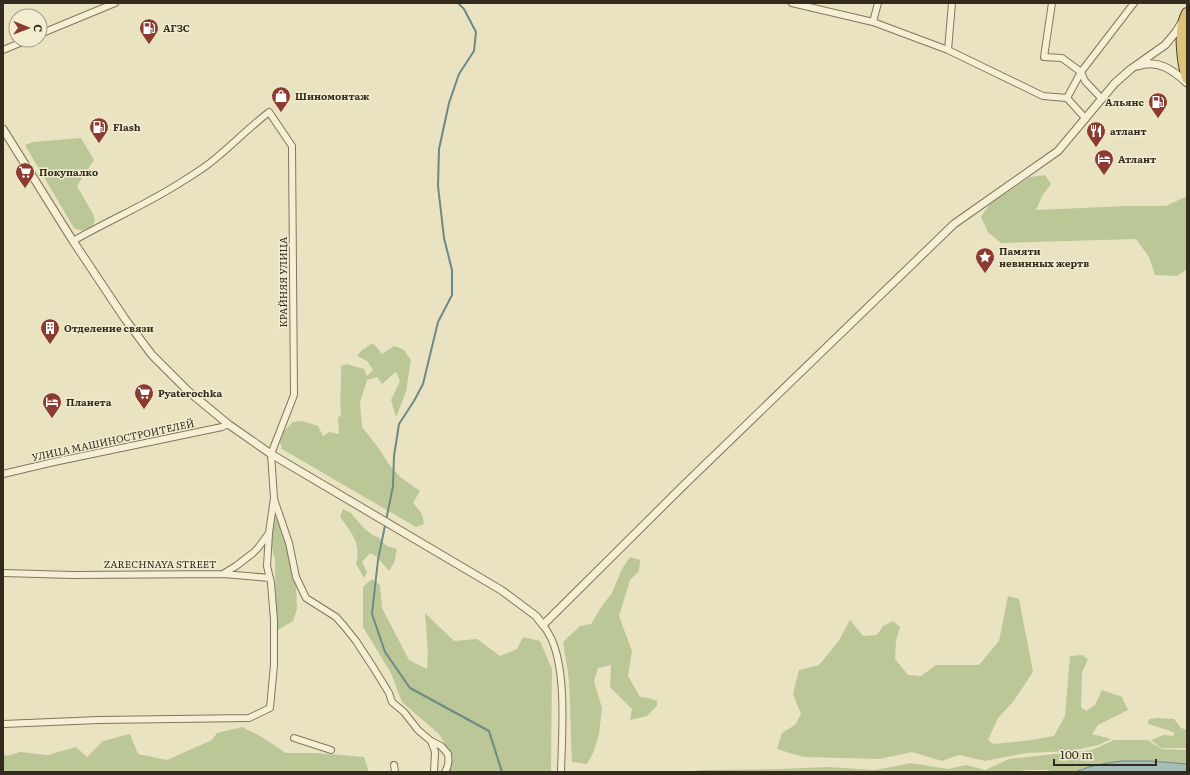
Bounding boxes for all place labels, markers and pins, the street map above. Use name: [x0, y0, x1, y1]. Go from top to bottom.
fuel station icon: АГЗС: [138, 17, 160, 45]
place label: АГЗС: [163, 20, 190, 35]
shop icon: Шиномонтаж: [270, 85, 292, 113]
place label: Шиномонтаж: [295, 88, 370, 103]
fuel station icon: Альянс: [1147, 91, 1169, 119]
place label: Альянс: [1105, 94, 1145, 109]
fuel station icon: Flash: [88, 116, 110, 144]
place label: Flash: [113, 119, 141, 134]
restaurant icon: атлант: [1085, 120, 1107, 148]
place label: атлант: [1110, 123, 1147, 138]
hotel icon: Атлант: [1093, 148, 1115, 176]
place label: Атлант: [1118, 151, 1156, 166]
supermarket icon: Покупалко: [14, 161, 36, 189]
place label: Покупалко: [39, 164, 98, 179]
place label: Памяти невинных жертв: [999, 243, 1089, 270]
place icon: Памяти невинных жертв: [974, 246, 996, 274]
building icon: Отделение связи: [39, 317, 61, 345]
place label: Отделение связи: [64, 320, 154, 335]
supermarket icon: Pyaterochka: [133, 382, 155, 410]
place label: Pyaterochka: [158, 385, 222, 400]
hotel icon: Планета: [41, 391, 63, 419]
place label: Планета: [66, 394, 112, 409]

